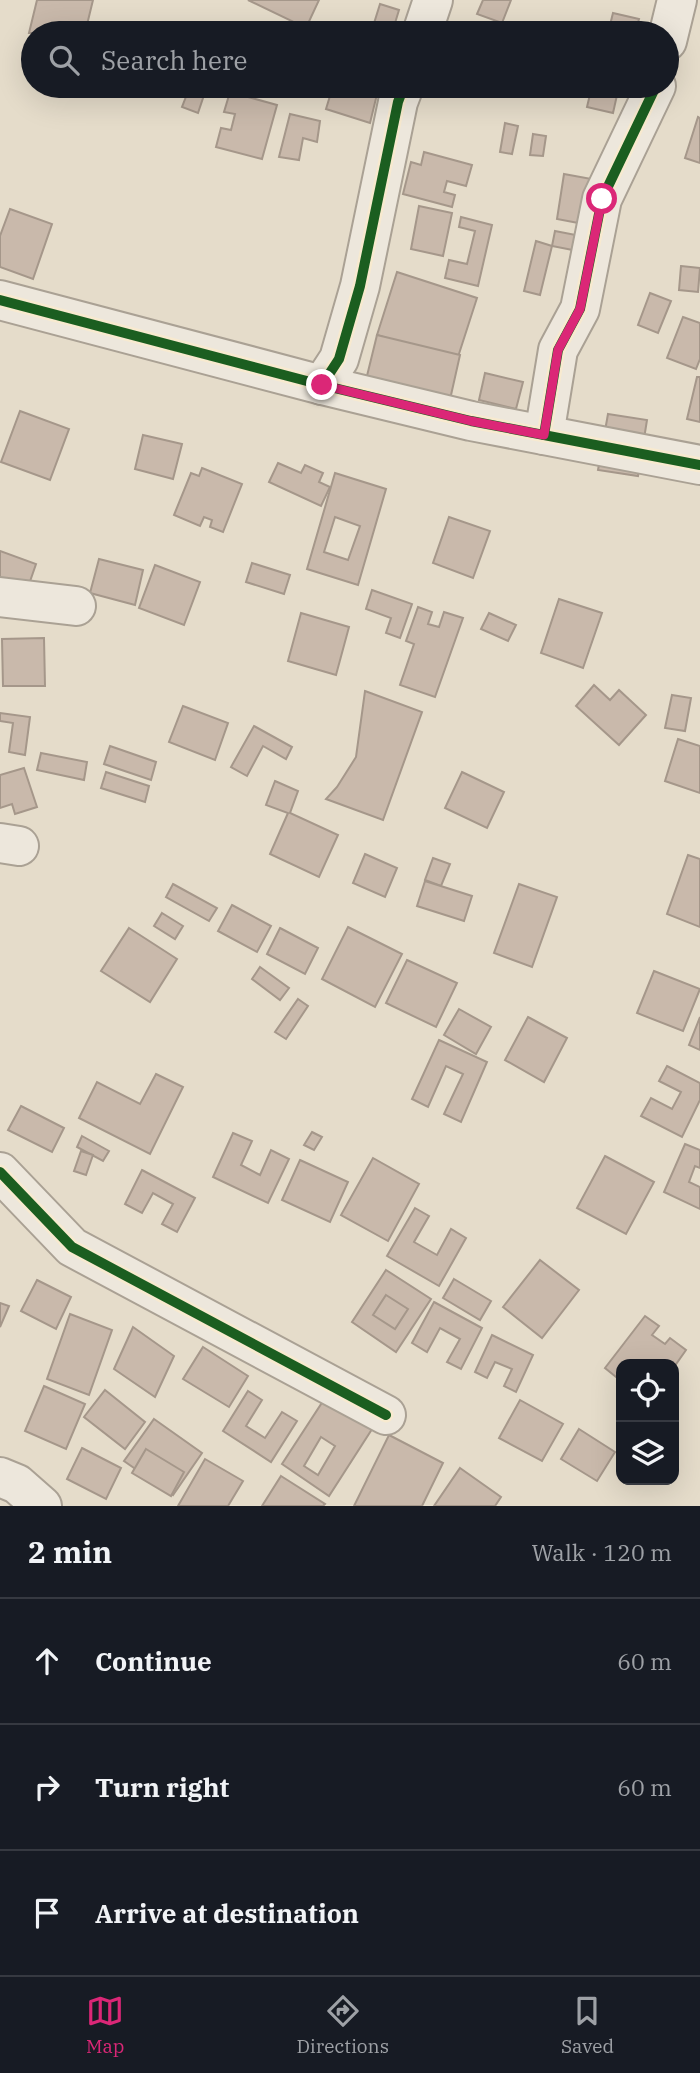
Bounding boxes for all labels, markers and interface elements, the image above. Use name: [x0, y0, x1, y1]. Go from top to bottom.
search box: [21, 21, 679, 98]
icon: search: [45, 41, 83, 79]
text: Search here: [101, 43, 247, 77]
route start: [586, 183, 617, 214]
route end: [306, 369, 337, 400]
map controls: [616, 1359, 679, 1485]
button: locate: [616, 1359, 679, 1422]
button: layers: [616, 1422, 679, 1485]
text: 2 min: [28, 1532, 112, 1571]
text: Walk · 120 m: [531, 1537, 672, 1567]
icon: ahead: [28, 1642, 66, 1680]
text: Continue: [95, 1644, 212, 1678]
text: 60 m: [617, 1646, 672, 1676]
icon: right: [28, 1768, 66, 1806]
text: Turn right: [95, 1770, 229, 1804]
text: 60 m: [617, 1772, 672, 1802]
icon: arrive: [28, 1894, 66, 1932]
text: Arrive at destination: [95, 1896, 359, 1930]
tab: Map: [86, 1992, 125, 2058]
tab: Directions: [296, 1992, 389, 2058]
tab: Saved: [561, 1992, 614, 2058]

